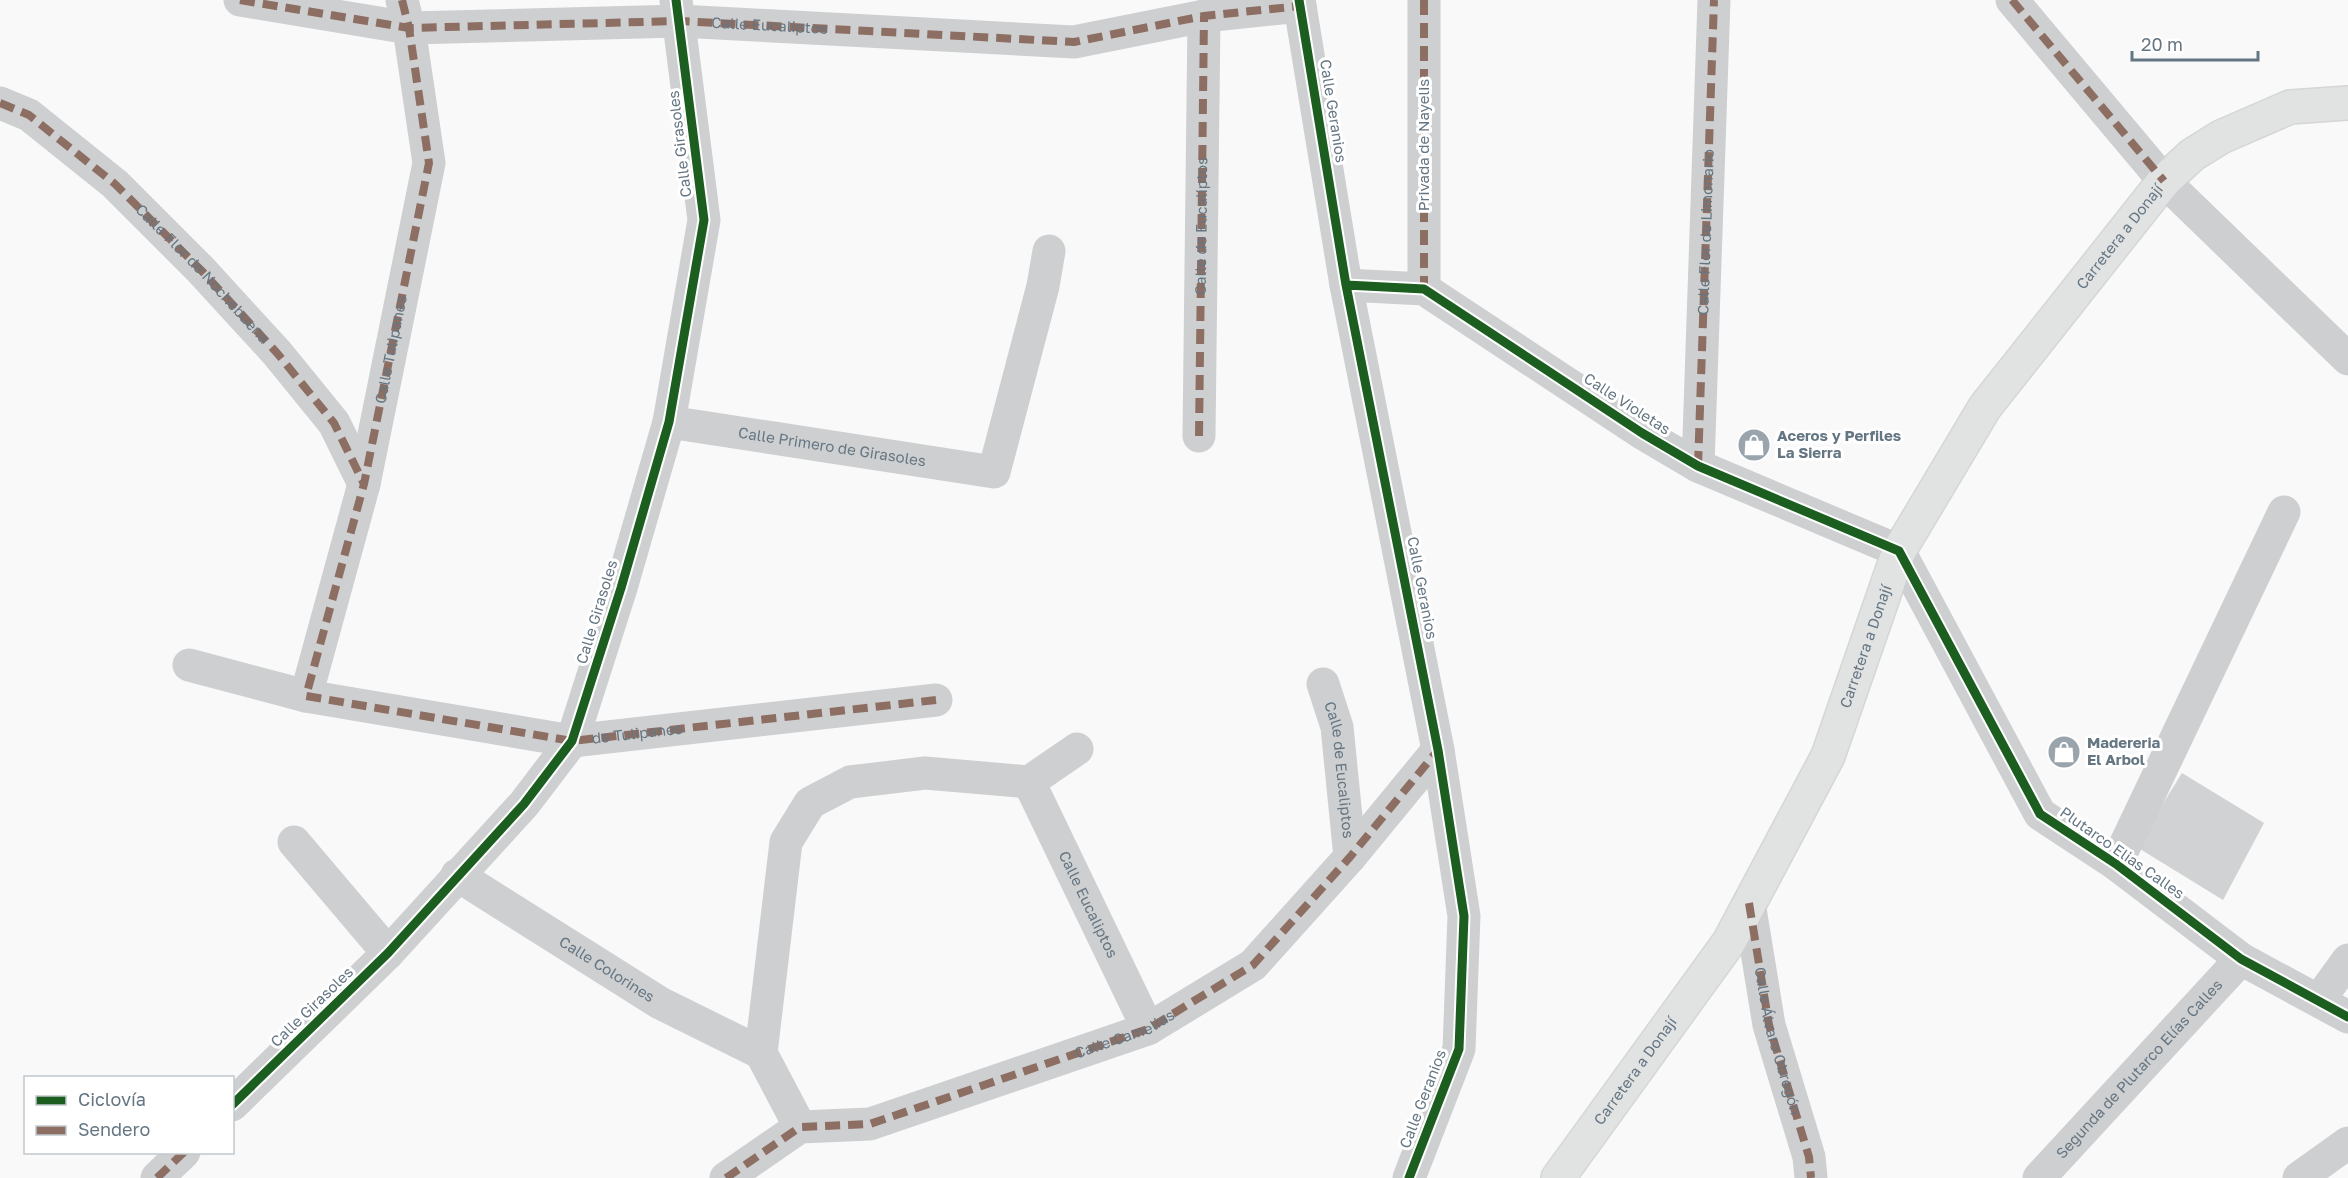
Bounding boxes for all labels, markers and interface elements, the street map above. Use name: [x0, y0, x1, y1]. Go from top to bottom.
street label: Calle Eucaliptos: [711, 13, 828, 37]
scale bar: [2132, 24, 2258, 62]
text: 20 m: [2141, 33, 2183, 55]
street label: Calle Geranios: [1317, 58, 1351, 164]
street label: Privada de Nayelis: [1414, 79, 1432, 211]
street label: Calle Girasoles: [664, 90, 694, 199]
street label: Calle Flor de Limonario: [1693, 149, 1717, 315]
street label: Calle de Eucaliptos: [1191, 157, 1210, 295]
street label: Carretera a Donají: [2072, 179, 2167, 292]
street label: Calle Flor de Nochebuena: [132, 200, 274, 347]
street label: Calle Tulipanes: [371, 294, 410, 405]
street label: Calle Violetas: [1581, 369, 1674, 438]
street label: Calle Primero de Girasoles: [737, 423, 927, 469]
place label: Aceros y Perfiles La Sierra: [1777, 426, 1901, 461]
shop icon: Aceros y Perfiles La Sierra: [1736, 427, 1772, 463]
street label: Calle Geranios: [1404, 535, 1442, 641]
street label: Calle Girasoles: [572, 558, 620, 666]
street label: Carretera a Donají: [1835, 581, 1895, 710]
street label: Calle de Eucaliptos: [1321, 699, 1358, 839]
street label: de Tulipanes: [591, 719, 683, 747]
place label: Madereria El Arbol: [2087, 733, 2161, 768]
shop icon: Madereria El Arbol: [2046, 734, 2082, 770]
street label: Plutarco Elias Calles: [2057, 802, 2188, 902]
street label: Calle Eucaliptos: [1056, 848, 1122, 961]
street label: Calle Colorines: [556, 932, 658, 1005]
street label: Calle Girasoles: [266, 962, 356, 1050]
street label: Calle Álvaro Obregón: [1752, 965, 1806, 1117]
street label: Segunda de Plutarco Elías Calles: [2052, 975, 2226, 1162]
street label: Calle Camelias: [1072, 1005, 1177, 1061]
street label: Carretera a Donají: [1589, 1012, 1680, 1128]
street label: Calle Geranios: [1395, 1047, 1449, 1151]
legend: [24, 1076, 234, 1154]
text: Ciclovía: [78, 1088, 146, 1110]
text: Sendero: [78, 1118, 150, 1140]

